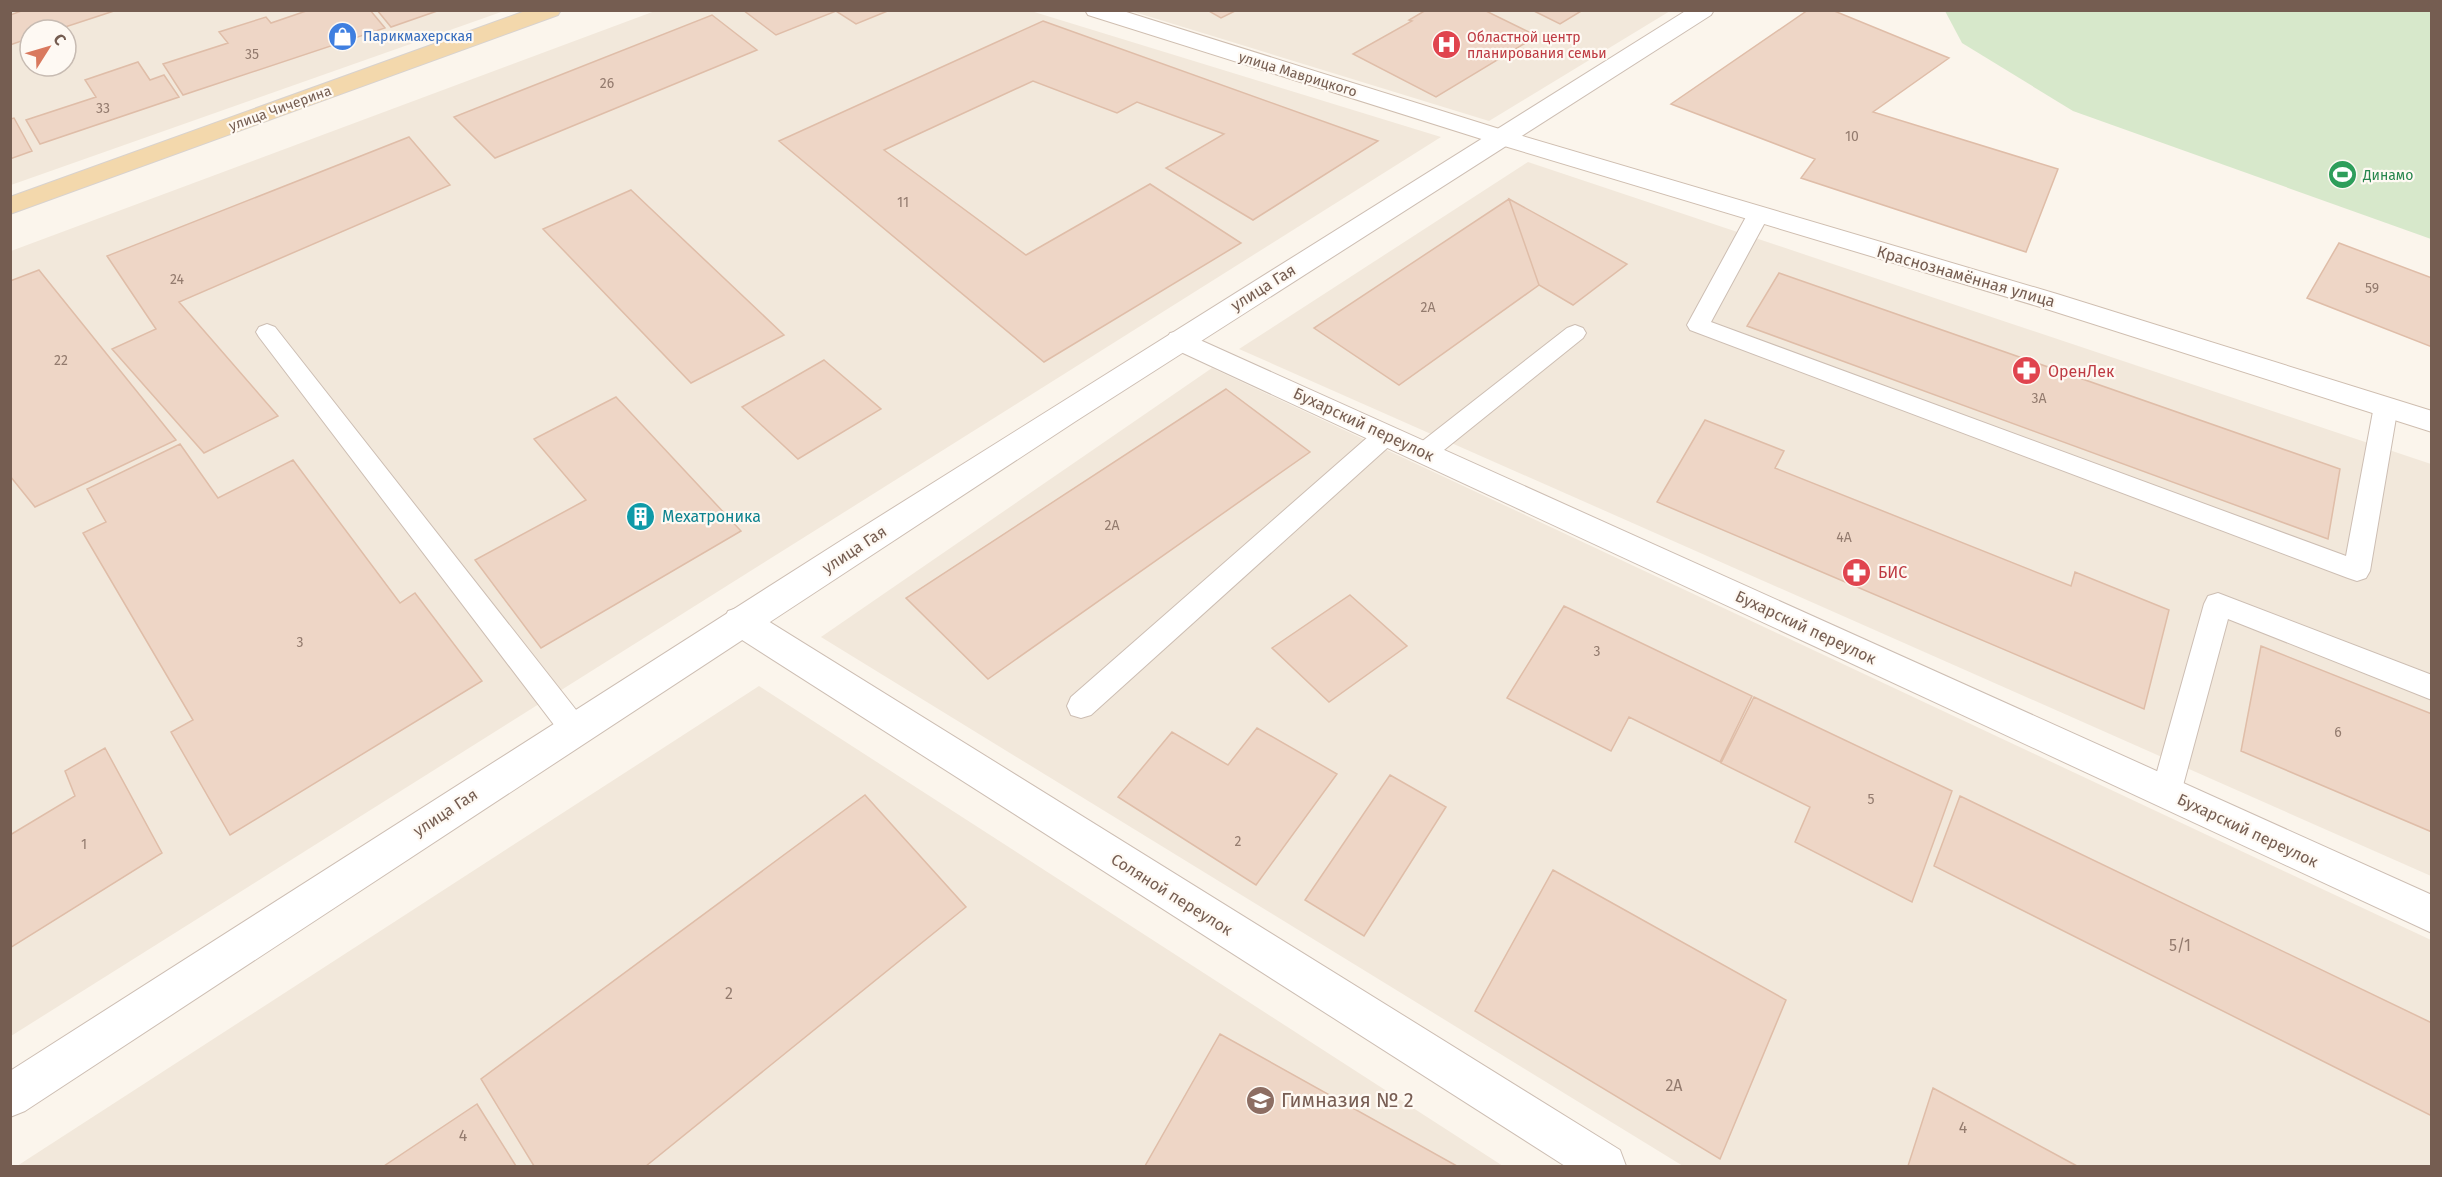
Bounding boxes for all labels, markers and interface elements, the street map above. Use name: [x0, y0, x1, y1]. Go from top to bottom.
north arrow: [18, 18, 78, 78]
shop icon: Парикмахерская: [326, 20, 358, 52]
place label: Парикмахерская: [363, 28, 473, 45]
hospital icon: Областной центр планирования семьи: [1430, 29, 1462, 61]
place label: Областной центр планирования семьи: [1467, 29, 1607, 62]
text: С: [49, 30, 70, 49]
house number: 35: [245, 46, 259, 63]
street label: улица Маврицкого: [1236, 48, 1359, 101]
house number: 26: [600, 75, 614, 92]
street label: улица Чичерина: [227, 82, 334, 135]
house number: 33: [96, 100, 110, 117]
house number: 10: [1845, 128, 1859, 145]
sports icon: Динамо: [2326, 159, 2358, 191]
place label: Динамо: [2362, 167, 2413, 184]
house number: 11: [897, 194, 909, 211]
street label: Краснознамённая улица: [1875, 242, 2057, 311]
street label: улица Гая: [1227, 260, 1299, 315]
house number: 24: [170, 271, 185, 288]
house number: 59: [2365, 280, 2379, 297]
house number: 2А: [1421, 299, 1435, 316]
house number: 22: [54, 352, 68, 369]
pharmacy icon: ОренЛек: [2011, 355, 2043, 387]
place label: ОренЛек: [2048, 362, 2115, 381]
street label: Бухарский переулок: [1290, 383, 1438, 466]
house number: 3А: [2031, 390, 2047, 407]
building icon: Мехатроника: [625, 500, 657, 532]
place label: Мехатроника: [662, 507, 761, 526]
house number: 2А: [1105, 517, 1119, 534]
street label: улица Гая: [819, 522, 890, 577]
house number: 4А: [1836, 529, 1852, 546]
pharmacy icon: БИС: [1841, 556, 1873, 588]
place label: БИС: [1878, 563, 1907, 582]
street label: Бухарский переулок: [1732, 586, 1880, 669]
house number: 3: [297, 634, 304, 651]
house number: 3: [1594, 643, 1601, 660]
house number: 6: [2334, 724, 2342, 741]
street label: улица Гая: [410, 785, 481, 840]
street label: Бухарский переулок: [2174, 789, 2322, 872]
house number: 5: [1867, 791, 1875, 808]
house number: 2: [1235, 833, 1242, 850]
house number: 1: [81, 836, 87, 853]
street label: Соляной переулок: [1108, 849, 1236, 940]
house number: 5/1: [2169, 936, 2191, 955]
house number: 2: [725, 984, 733, 1003]
house number: 2А: [1665, 1076, 1683, 1095]
school or university icon: Гимназия № 2: [1244, 1084, 1276, 1116]
place label: Гимназия № 2: [1281, 1088, 1414, 1112]
house number: 4: [1959, 1118, 1968, 1137]
house number: 4: [459, 1126, 468, 1145]

